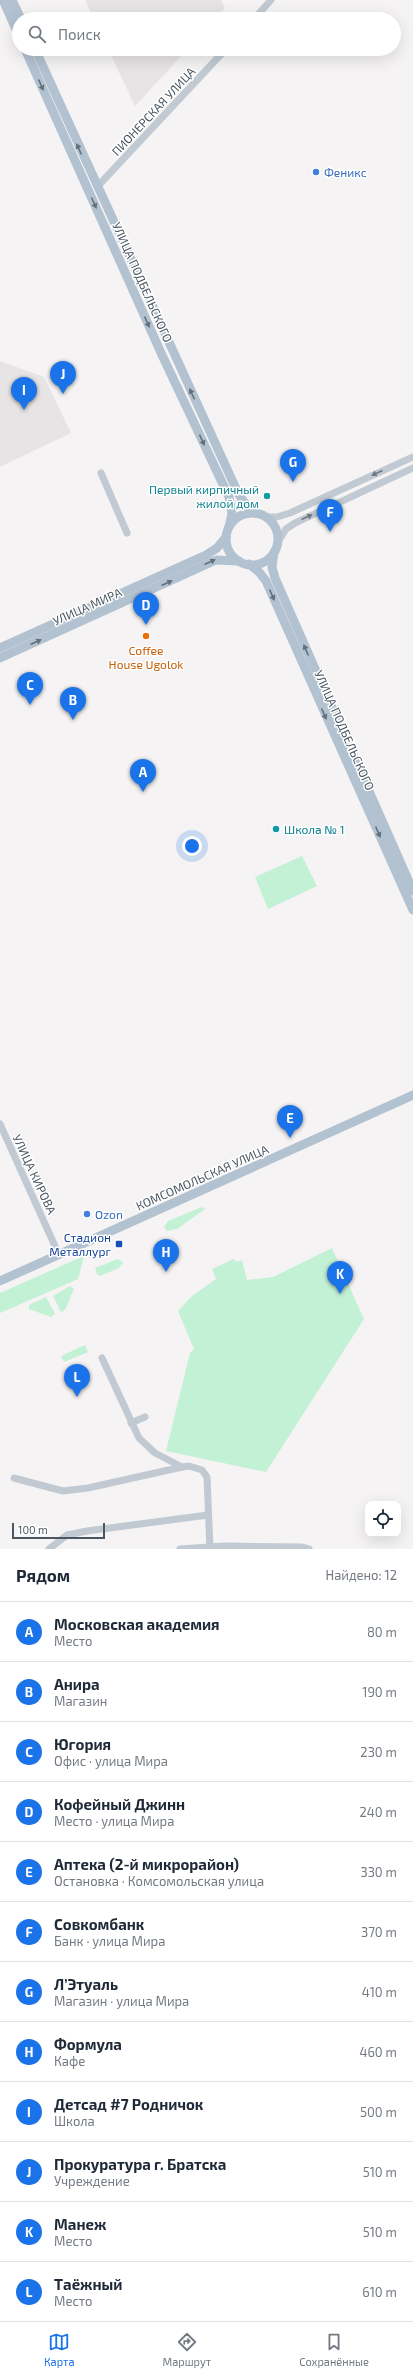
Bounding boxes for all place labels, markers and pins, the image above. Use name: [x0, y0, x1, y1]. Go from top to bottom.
place label: Феникс: [324, 165, 367, 179]
marker: Феникс: [311, 167, 321, 177]
pin: J: [50, 361, 76, 394]
pin: I: [11, 377, 37, 410]
pin: G: [280, 449, 306, 482]
place label: Первый кирпичный жилой дом: [149, 482, 259, 510]
marker: Первый кирпичный жилой дом: [262, 491, 272, 501]
pin: F: [317, 499, 343, 532]
pin: D: [133, 592, 159, 625]
marker: Coffee House Ugolok: [141, 631, 151, 641]
place label: Coffee House Ugolok: [109, 643, 183, 671]
pin: C: [17, 672, 43, 705]
pin: B: [60, 687, 86, 720]
pin: A: [130, 759, 156, 792]
place label: Школа № 1: [284, 822, 345, 836]
marker: Школа № 1: [271, 824, 281, 834]
pin: E: [277, 1105, 303, 1138]
place label: Ozon: [95, 1207, 123, 1221]
marker: Ozon: [82, 1209, 92, 1219]
place label: Стадион Металлург: [49, 1230, 111, 1259]
marker: Стадион Металлург: [114, 1239, 124, 1249]
pin: H: [153, 1239, 179, 1272]
pin: K: [327, 1261, 353, 1294]
pin: L: [64, 1364, 90, 1397]

